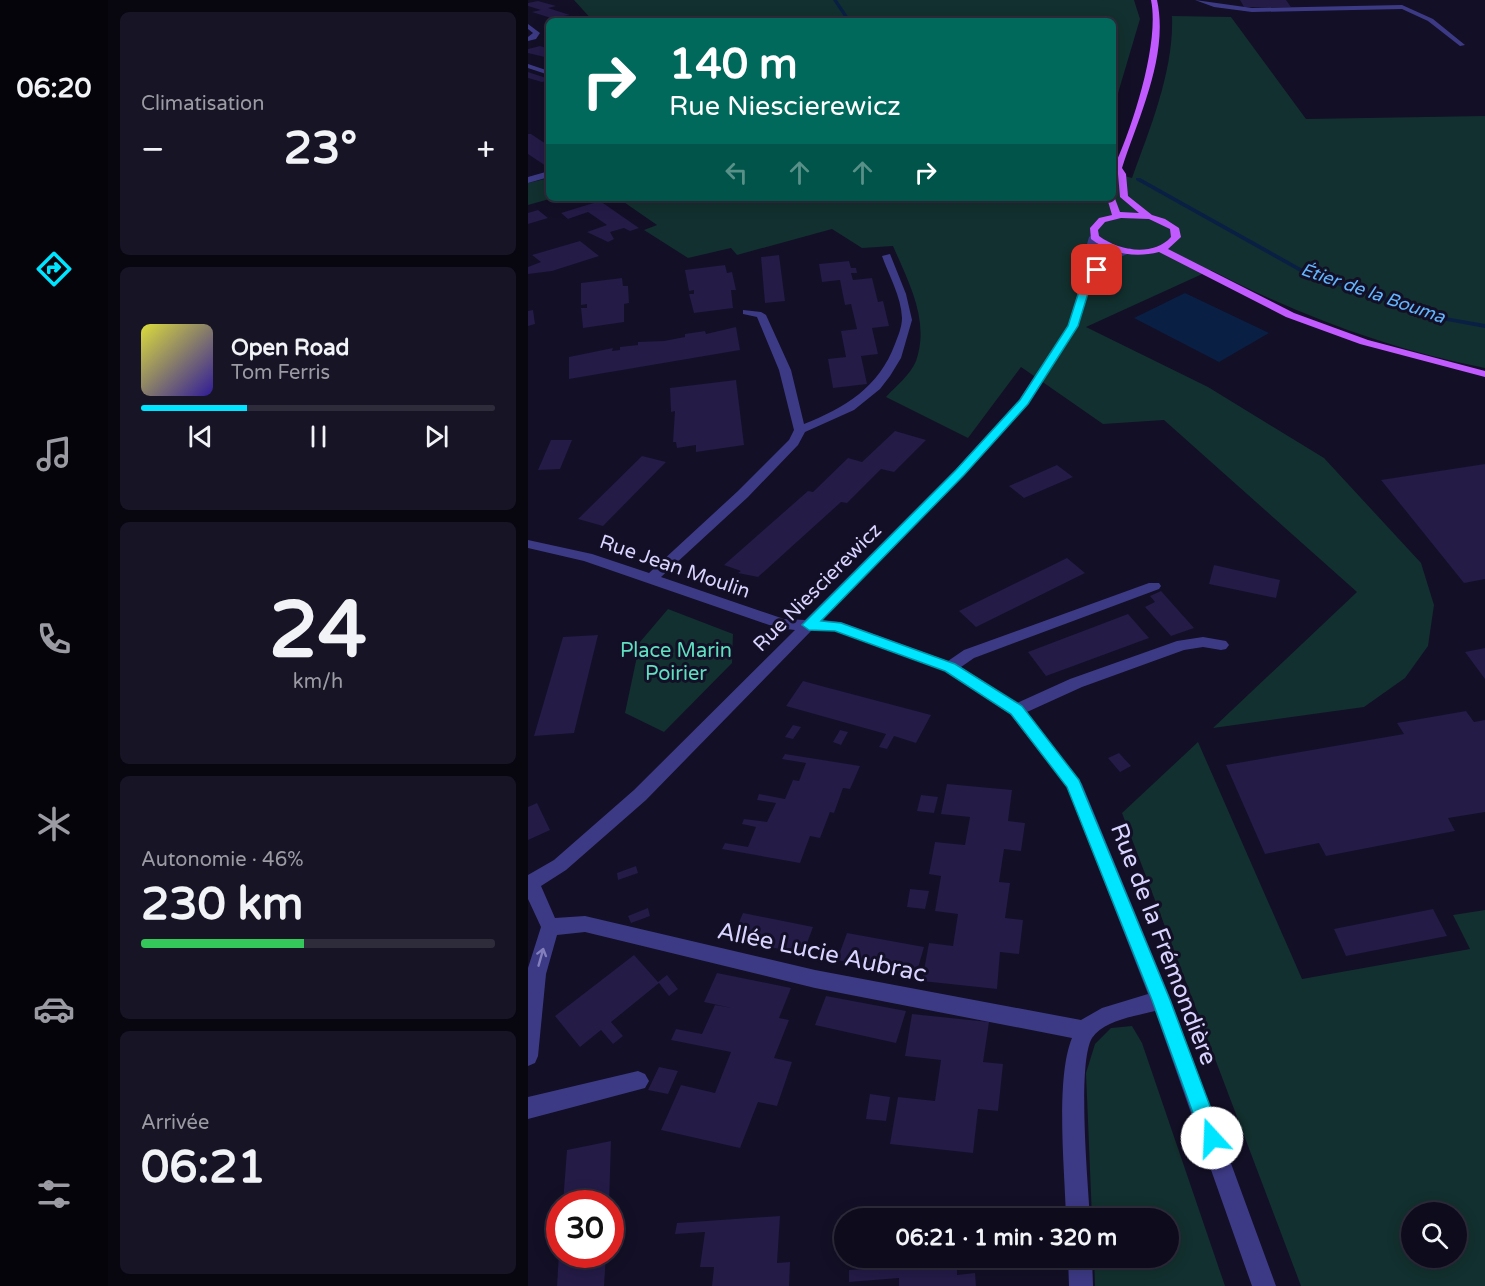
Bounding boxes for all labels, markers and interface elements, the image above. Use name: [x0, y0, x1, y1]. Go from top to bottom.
text: 140 m: [669, 39, 798, 90]
icon: right: [570, 42, 648, 120]
text: 06:20: [17, 72, 91, 105]
text: Rue Niescierewicz: [669, 90, 901, 123]
text: Climatisation: [141, 92, 264, 116]
text: 23°: [284, 122, 357, 176]
text: −: [141, 130, 165, 169]
text: +: [476, 130, 495, 169]
icon: left: [720, 156, 753, 189]
icon: ahead: [783, 156, 816, 189]
icon: ahead: [846, 156, 879, 189]
icon: right: [909, 156, 942, 189]
pin: [1071, 244, 1122, 295]
icon: directions: [33, 248, 75, 290]
icon: arrive: [1080, 253, 1113, 286]
water label: Étier de la Bouma: [1298, 258, 1449, 328]
text: Open Road: [231, 335, 349, 361]
text: Tom Ferris: [231, 361, 330, 385]
icon: previous: [184, 420, 217, 453]
icon: pause: [302, 420, 335, 453]
icon: next: [420, 420, 453, 453]
icon: music: [33, 433, 75, 475]
street label: Rue Niescierewicz: [749, 518, 887, 657]
street label: Rue Jean Moulin: [596, 530, 753, 604]
text: 24: [269, 584, 367, 678]
icon: phone: [33, 618, 75, 660]
park label: Place Marin Poirier: [620, 639, 732, 686]
text: km/h: [293, 670, 343, 694]
icon: climate: [33, 803, 75, 845]
street label: Rue de la Frémondière: [1104, 819, 1223, 1069]
text: Autonomie · 46%: [141, 848, 303, 872]
text: 230 km: [141, 878, 303, 932]
street label: Allée Lucie Aubrac: [715, 916, 929, 989]
one-way arrow: [536, 948, 547, 967]
icon: car: [33, 988, 75, 1030]
position arrow: [1180, 1106, 1244, 1170]
text: Arrivée: [141, 1111, 209, 1135]
text: 06:21: [141, 1141, 266, 1195]
icon: filters: [33, 1173, 75, 1215]
speed limit sign: 30: [546, 1190, 624, 1268]
map controls: [1401, 1202, 1467, 1268]
button: search: [1401, 1202, 1467, 1268]
text: 06:21 · 1 min · 320 m: [896, 1225, 1117, 1251]

